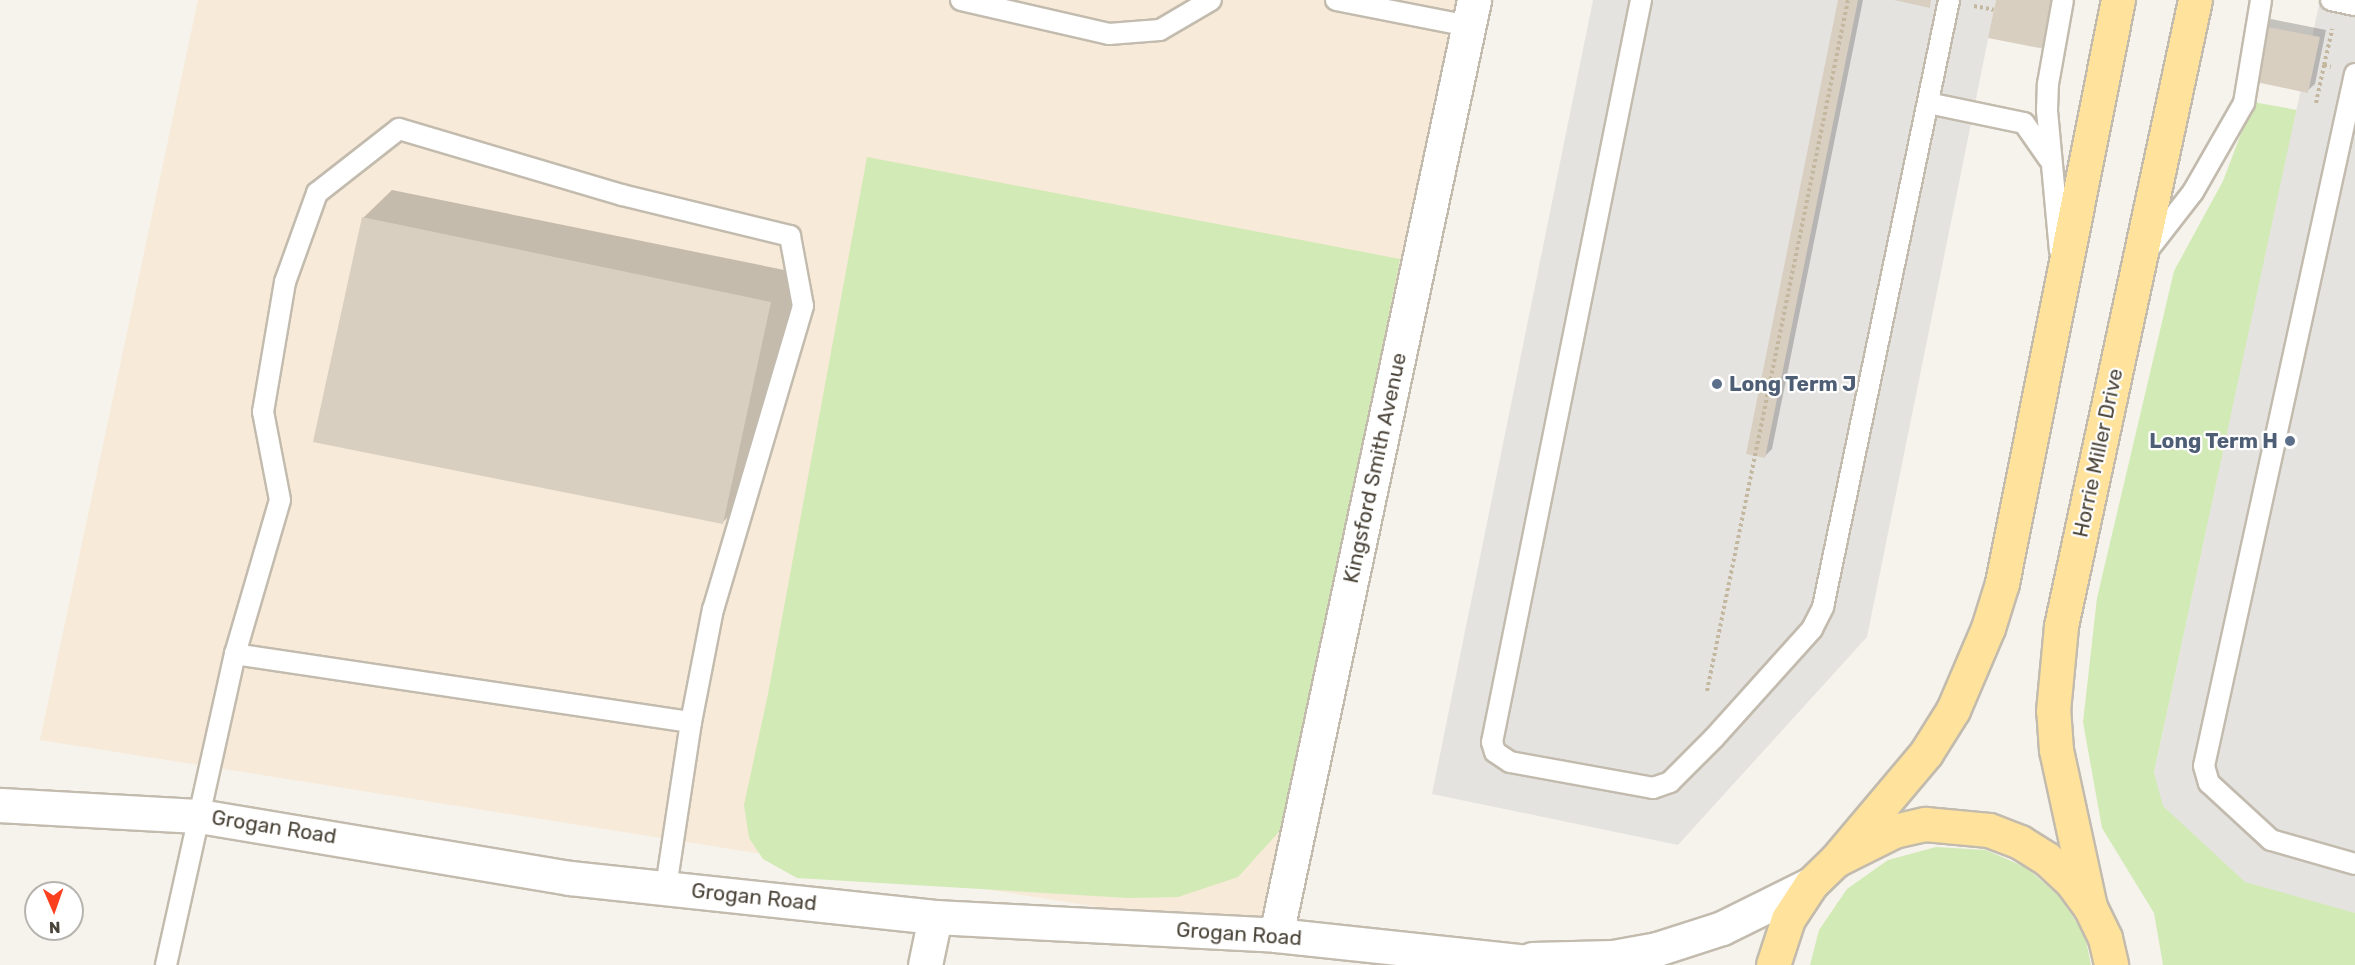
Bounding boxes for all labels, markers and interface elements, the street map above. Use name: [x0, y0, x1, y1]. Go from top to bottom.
street label: Kingsford Smith Avenue: [1338, 350, 1412, 586]
street label: Horrie Miller Drive: [2068, 366, 2128, 540]
place label: Long Term J: [1729, 371, 1857, 397]
marker: Long Term J: [1710, 377, 1724, 391]
place label: Long Term H: [2149, 428, 2278, 454]
marker: Long Term H: [2283, 434, 2297, 448]
street label: Grogan Road: [210, 805, 338, 849]
street label: Grogan Road: [690, 878, 818, 916]
north arrow: [24, 881, 84, 941]
street label: Grogan Road: [1175, 917, 1303, 951]
text: N: [48, 918, 61, 937]

